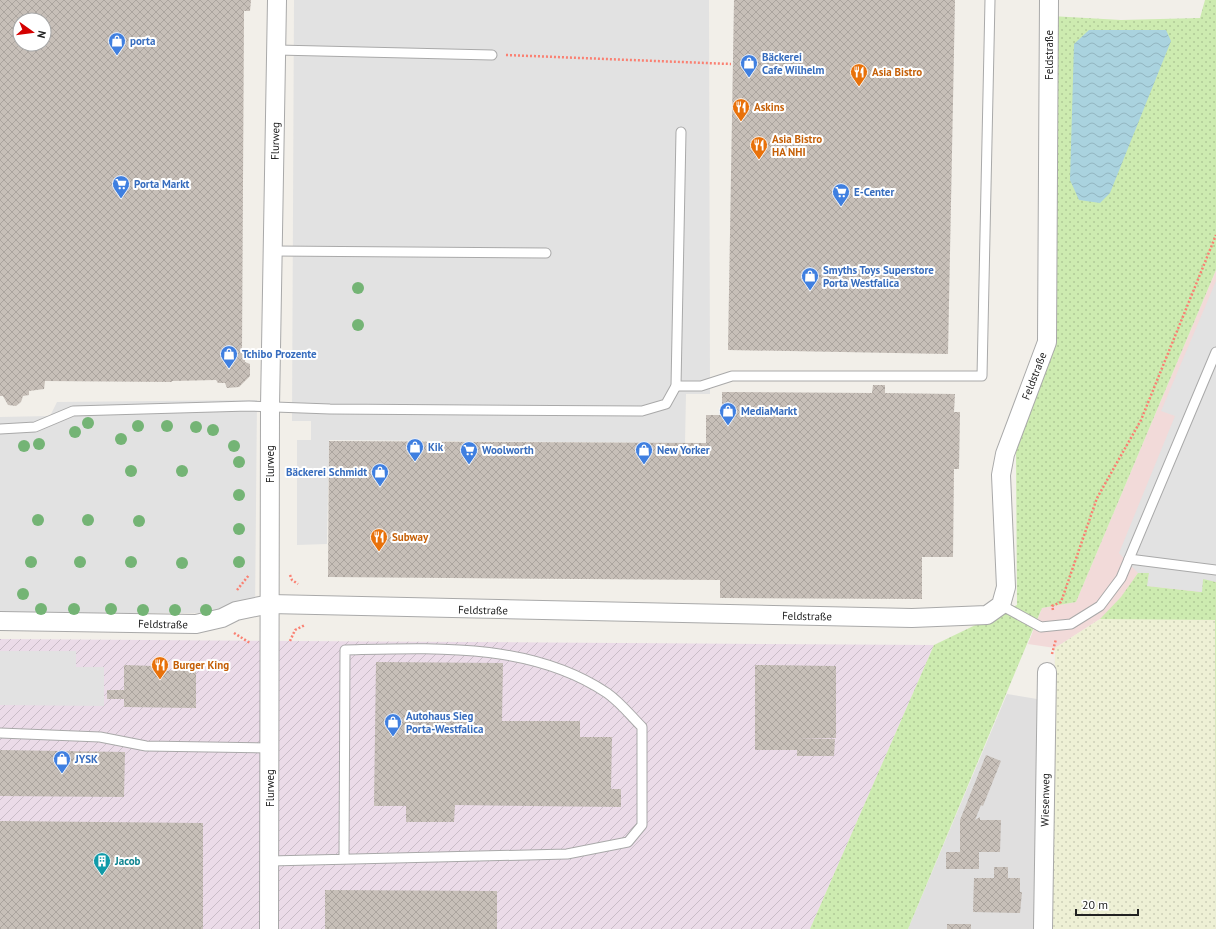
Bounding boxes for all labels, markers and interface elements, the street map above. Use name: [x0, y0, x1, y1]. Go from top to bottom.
north arrow: [12, 12, 52, 52]
text: N: [34, 29, 49, 40]
street label: Feldstraße: [1042, 30, 1056, 80]
shop icon: porta: [107, 31, 127, 56]
place label: porta: [130, 34, 155, 48]
place label: Bäckerei Cafe Wilhelm: [762, 50, 825, 77]
shop icon: Bäckerei Cafe Wilhelm: [739, 53, 759, 78]
restaurant icon: Asia Bistro: [849, 62, 869, 87]
place label: Asia Bistro: [872, 65, 922, 79]
restaurant icon: Askins: [731, 97, 751, 122]
place label: Askins: [754, 100, 785, 114]
street label: Flurweg: [268, 122, 282, 160]
place label: Asia Bistro HA NHI: [772, 132, 822, 159]
restaurant icon: Asia Bistro HA NHI: [749, 135, 769, 160]
supermarket icon: Porta Markt: [111, 174, 131, 199]
place label: Porta Markt: [134, 177, 190, 191]
supermarket icon: E-Center: [831, 182, 851, 207]
place label: E-Center: [854, 185, 894, 199]
place label: Smyths Toys Superstore Porta Westfalica: [823, 263, 934, 290]
shop icon: Smyths Toys Superstore Porta Westfalica: [800, 266, 820, 291]
shop icon: Tchibo Prozente: [219, 344, 239, 369]
place label: Tchibo Prozente: [242, 347, 317, 361]
street label: Feldstraße: [1018, 350, 1050, 402]
shop icon: MediaMarkt: [718, 401, 738, 426]
place label: MediaMarkt: [741, 404, 797, 418]
shop icon: Kik: [405, 437, 425, 462]
place label: Kik: [428, 440, 444, 454]
supermarket icon: Woolworth: [459, 440, 479, 465]
shop icon: New Yorker: [634, 440, 654, 465]
place label: Woolworth: [482, 443, 534, 457]
place label: New Yorker: [657, 443, 710, 457]
street label: Flurweg: [263, 445, 277, 483]
shop icon: Bäckerei Schmidt: [370, 462, 390, 487]
place label: Bäckerei Schmidt: [286, 465, 367, 479]
restaurant icon: Subway: [369, 527, 389, 552]
place label: Subway: [392, 530, 429, 544]
street label: Feldstraße: [458, 603, 509, 617]
street label: Feldstraße: [782, 609, 833, 623]
street label: Feldstraße: [138, 617, 189, 631]
restaurant icon: Burger King: [150, 655, 170, 680]
place label: Burger King: [173, 658, 229, 672]
place label: Autohaus Sieg Porta-Westfalica: [406, 709, 483, 736]
shop icon: Autohaus Sieg Porta-Westfalica: [383, 712, 403, 737]
shop icon: JYSK: [52, 749, 72, 774]
place label: JYSK: [74, 752, 98, 766]
street label: Flurweg: [263, 769, 277, 807]
street label: Wiesenweg: [1038, 773, 1052, 827]
building icon: Jacob: [92, 851, 112, 876]
place label: Jacob: [114, 854, 141, 868]
scale bar: [1076, 891, 1138, 917]
text: 20 m: [1082, 897, 1108, 912]

